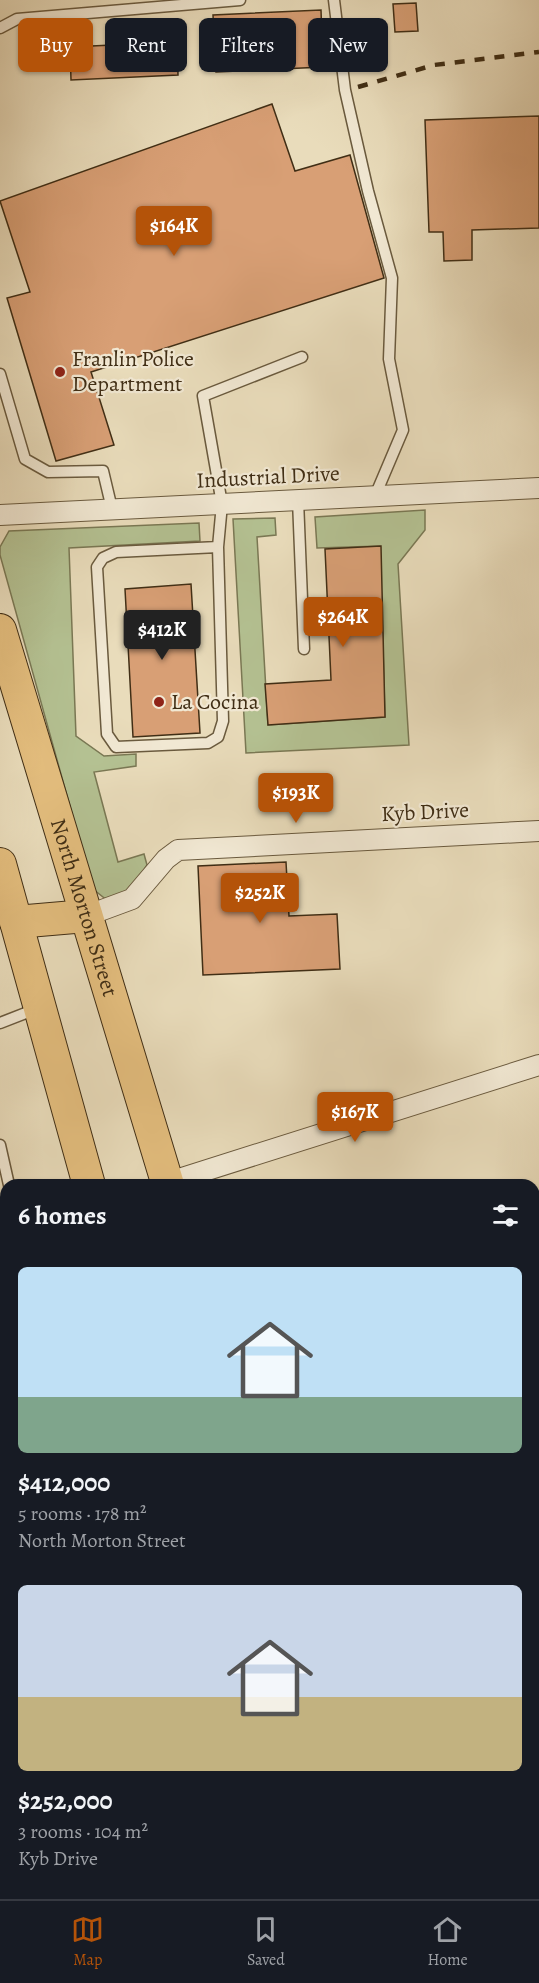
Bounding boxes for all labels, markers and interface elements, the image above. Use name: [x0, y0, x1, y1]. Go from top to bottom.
chip: Buy: [18, 18, 93, 72]
chip: Rent: [105, 18, 187, 72]
chip: Filters: [199, 18, 296, 72]
chip: New: [308, 18, 388, 72]
pin: $164K: [132, 206, 216, 257]
text: $164K: [150, 212, 198, 239]
place label: Franlin Police Department: [72, 344, 194, 399]
marker: Franlin Police Department: [53, 365, 67, 379]
street label: Industrial Drive: [196, 458, 340, 496]
pin: $264K: [301, 597, 385, 648]
text: $264K: [318, 603, 368, 630]
pin: $412K: [120, 610, 204, 661]
text: $412K: [138, 616, 186, 643]
place label: La Cocina: [171, 687, 260, 717]
marker: La Cocina: [152, 695, 166, 709]
pin: $193K: [254, 773, 338, 824]
text: $193K: [272, 779, 320, 806]
street label: Kyb Drive: [380, 795, 470, 829]
street label: North Morton Street: [43, 815, 125, 1000]
pin: $252K: [218, 873, 302, 924]
text: $252K: [235, 879, 285, 906]
pin: $167K: [313, 1092, 397, 1143]
text: $167K: [331, 1098, 379, 1125]
text: 6 homes: [18, 1198, 107, 1233]
icon: filters: [489, 1199, 522, 1232]
icon: home: [216, 1306, 324, 1414]
text: $412,000: [18, 1465, 110, 1500]
text: 5 rooms · 178 m²: [18, 1500, 147, 1527]
text: North Morton Street: [18, 1527, 186, 1554]
icon: home: [216, 1624, 324, 1732]
text: $252,000: [18, 1783, 113, 1818]
text: 3 rooms · 104 m²: [18, 1818, 148, 1845]
text: Kyb Drive: [18, 1845, 98, 1872]
tab: Map: [71, 1913, 104, 1971]
tab: Saved: [247, 1913, 285, 1971]
tab: Home: [427, 1913, 468, 1971]

